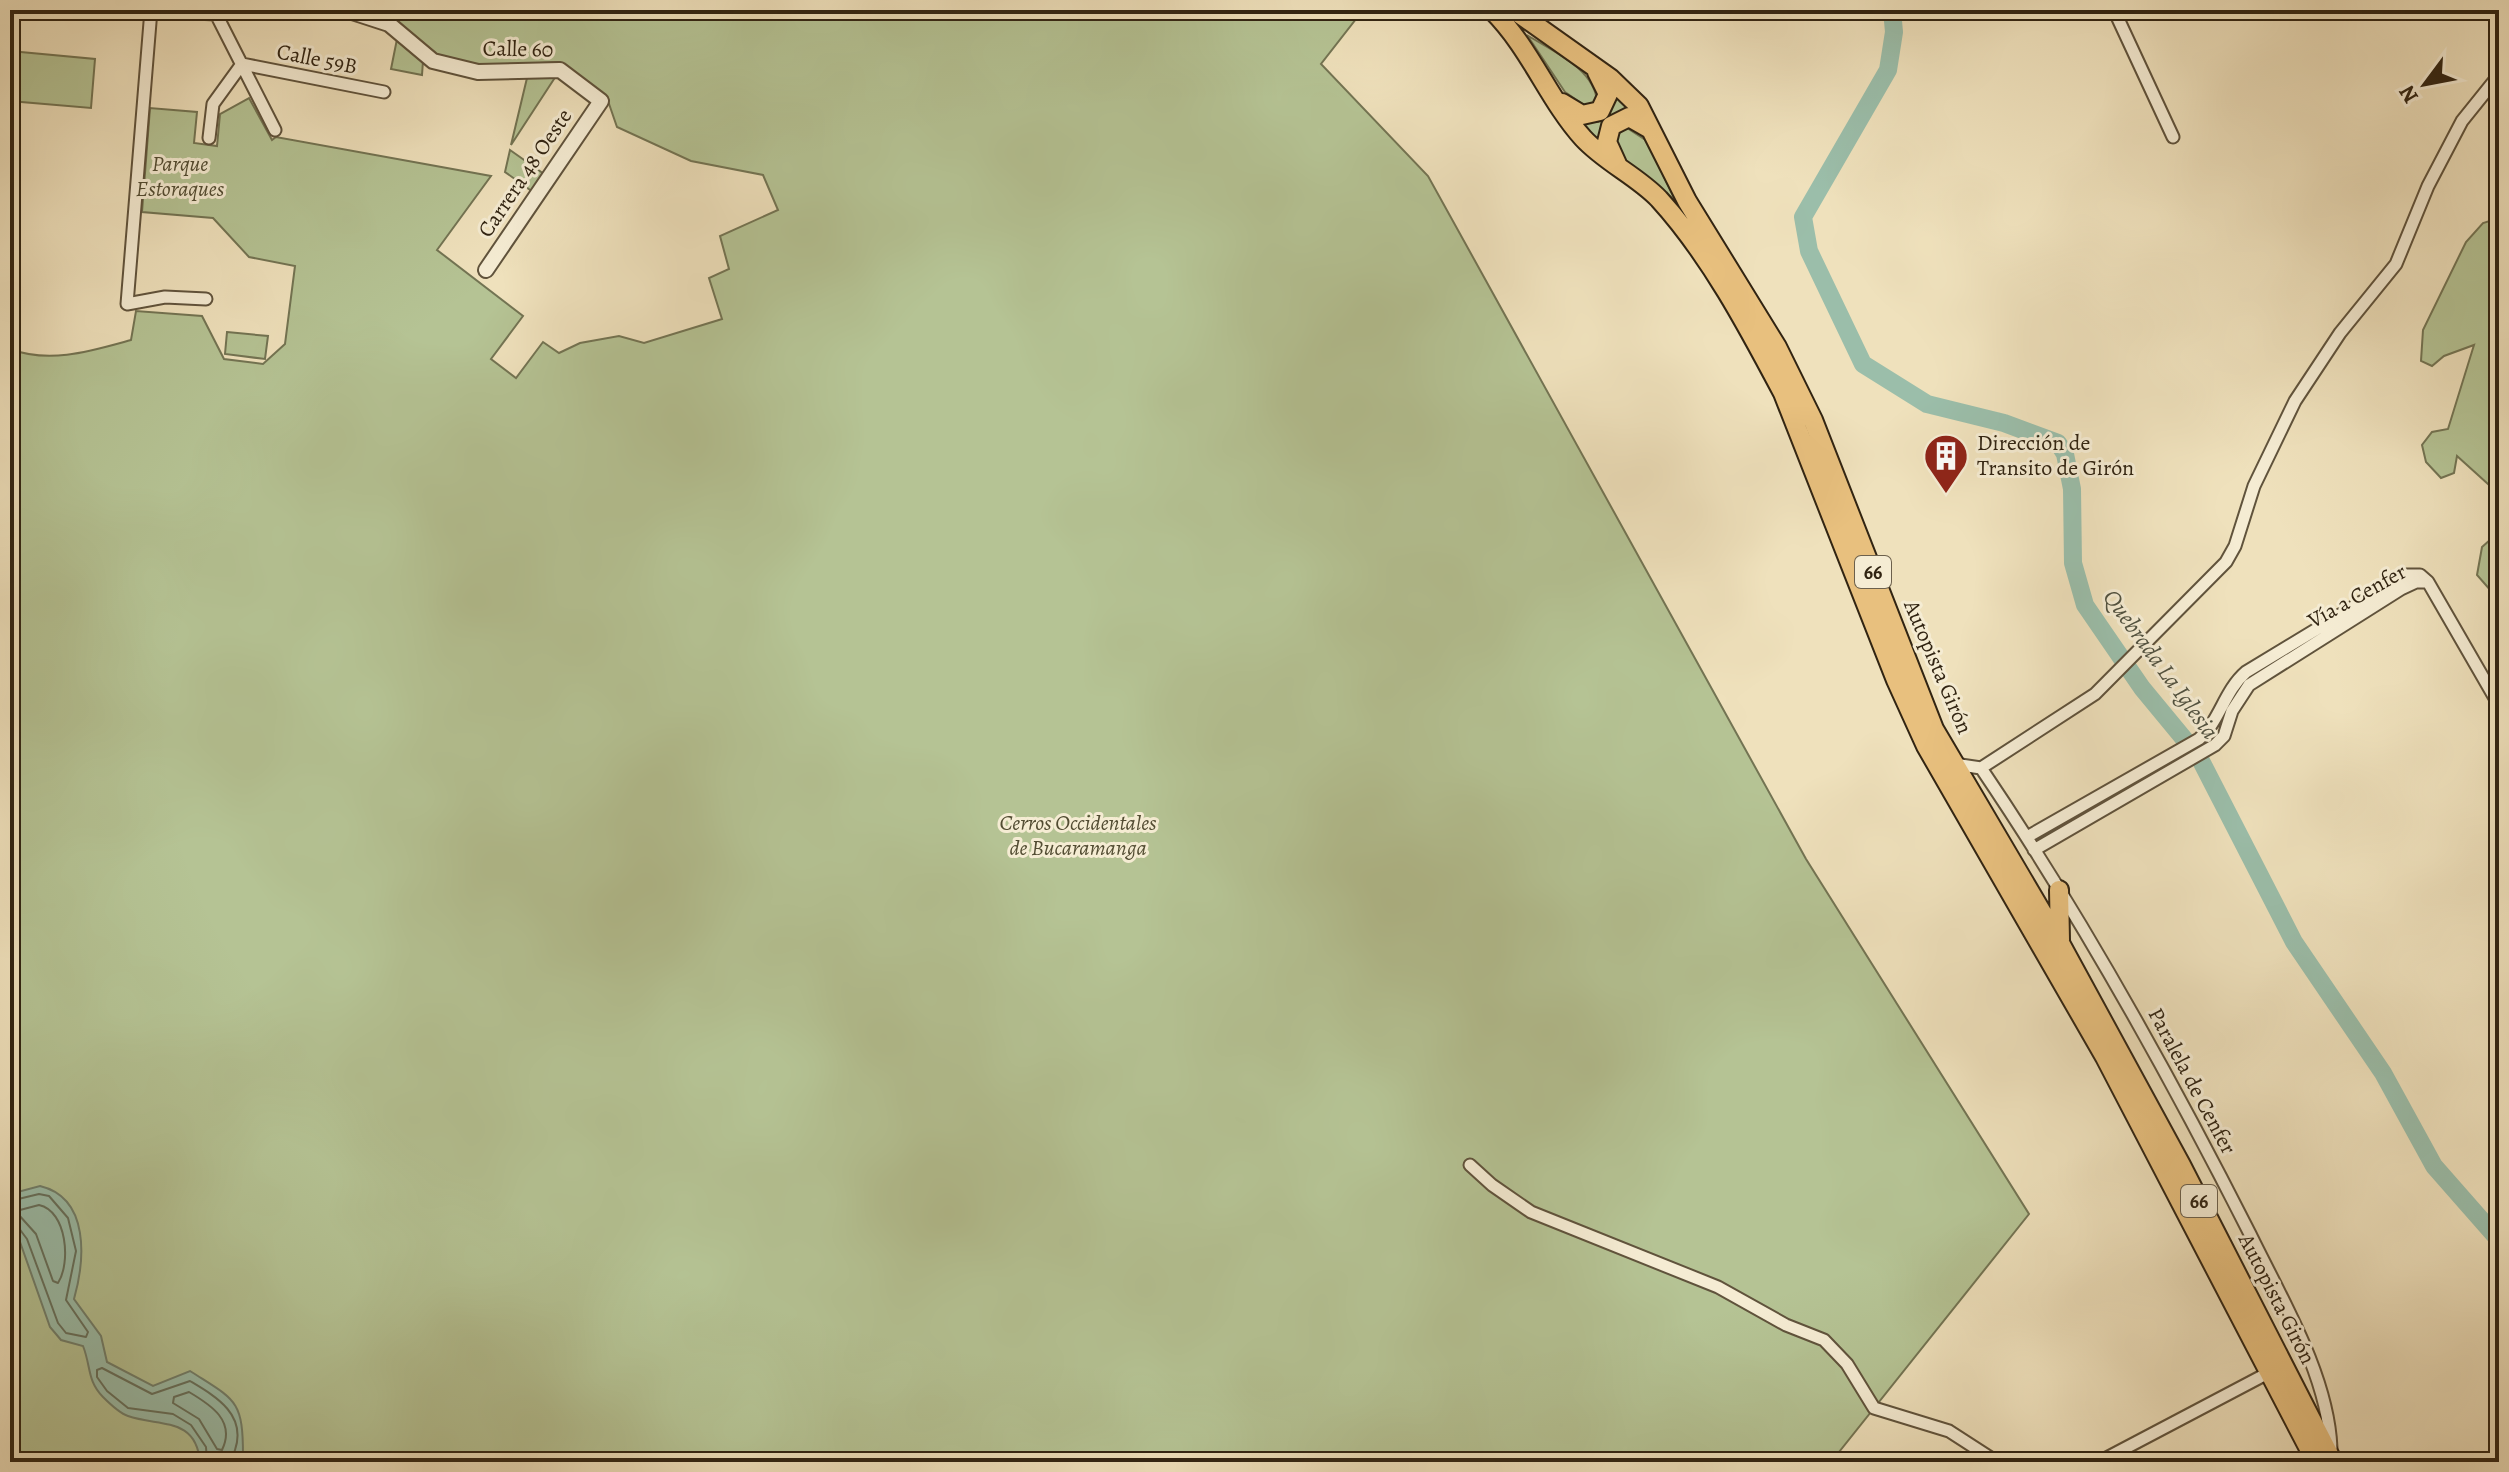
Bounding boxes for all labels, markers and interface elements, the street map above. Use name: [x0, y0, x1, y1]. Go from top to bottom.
street label: Calle 60: [482, 33, 554, 65]
street label: Calle 59B: [274, 36, 360, 82]
north arrow: [2385, 44, 2465, 124]
text: N: [2392, 79, 2426, 109]
street label: Carrera 48 Oeste: [471, 103, 579, 243]
park label: Parque Estoraques: [136, 149, 225, 204]
place label: Dirección de Transito de Girón: [1977, 428, 2134, 483]
building icon: Dirección de Transito de Girón: [1922, 432, 1970, 495]
road number: 66: [1855, 556, 1891, 588]
street label: Vía a Cenfer: [2301, 557, 2412, 636]
water label: Quebrada La Iglesia: [2096, 583, 2226, 745]
street label: Autopista Girón: [1896, 595, 1980, 739]
park label: Cerros Occidentales de Bucaramanga: [999, 808, 1157, 863]
street label: Paralela de Cenfer: [2141, 1002, 2243, 1160]
road number: 66: [2181, 1185, 2217, 1217]
street label: Autopista Girón: [2231, 1228, 2323, 1369]

